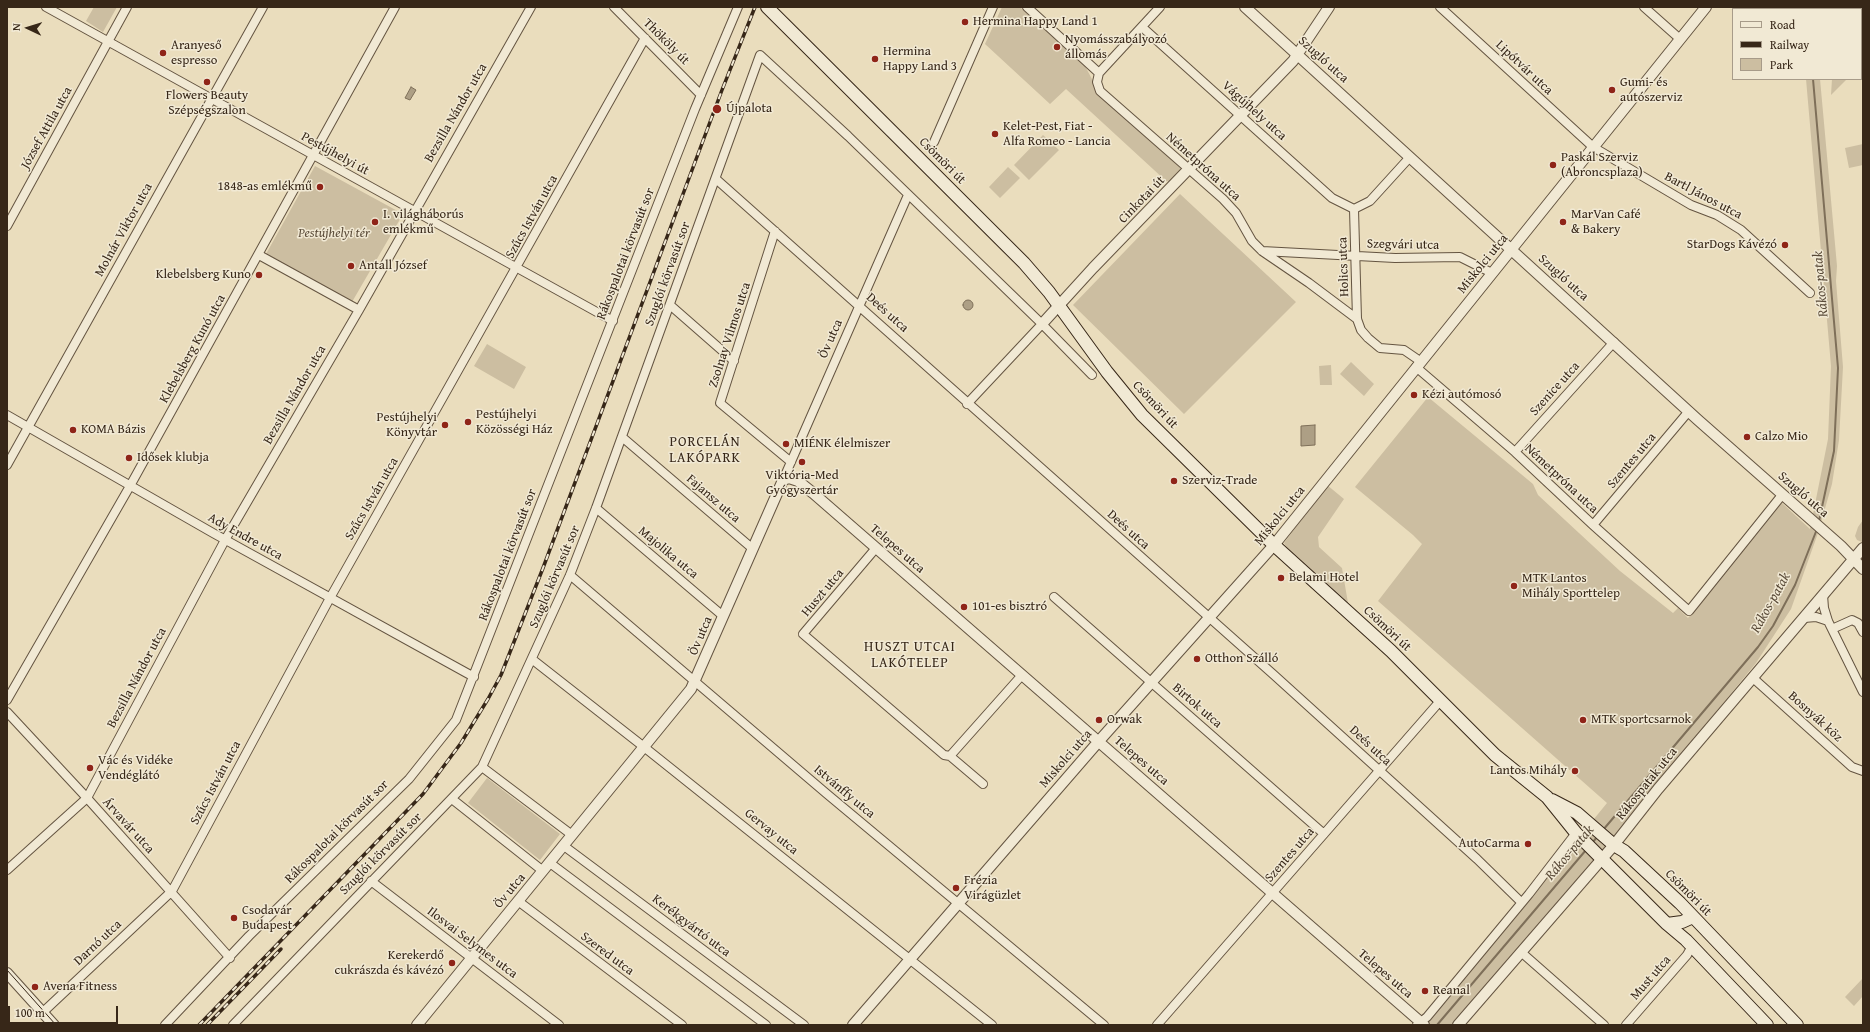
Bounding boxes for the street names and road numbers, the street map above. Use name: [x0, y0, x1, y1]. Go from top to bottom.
street label: Thököly út: [640, 16, 692, 68]
street label: Szugló utca: [1295, 33, 1351, 87]
street label: Lipótvár utca: [1492, 38, 1556, 98]
street label: Bezsilla Nándor utca: [421, 61, 491, 165]
street label: Vágújhely utca: [1218, 78, 1290, 144]
street label: József Attila utca: [18, 84, 76, 172]
street label: Pestújhelyi út: [298, 129, 372, 179]
street label: Németpróna utca: [1163, 130, 1243, 204]
street label: Csömöri út: [915, 134, 969, 188]
street label: Bartl János utca: [1662, 169, 1744, 223]
street label: Szűcs István utca: [503, 173, 561, 261]
street label: Cinkotai út: [1116, 173, 1168, 227]
street label: Molnár Viktor utca: [92, 181, 156, 279]
street label: Rákospalotai körvasút sor: [594, 186, 658, 322]
street label: Szuglói körvasút sor: [642, 220, 694, 328]
street label: Miskolci utca: [1454, 231, 1512, 297]
street label: Holics utca: [1335, 237, 1353, 297]
street label: Szegvári utca: [1367, 237, 1439, 253]
street label: Szugló utca: [1535, 251, 1591, 305]
street label: Zsolnay Vilmos utca: [706, 280, 754, 390]
street label: Deés utca: [863, 290, 911, 336]
street label: Klebelsberg Kunó utca: [157, 292, 229, 406]
street label: Öv utca: [816, 317, 846, 361]
street label: Bezsilla Nándor utca: [260, 343, 330, 447]
street label: Szenice utca: [1527, 359, 1583, 419]
street label: Csömöri út: [1129, 378, 1181, 432]
street label: Szentes utca: [1604, 430, 1660, 492]
street label: Németpróna utca: [1521, 441, 1601, 517]
street label: Szűcs István utca: [342, 455, 402, 543]
street label: Szugló utca: [1774, 469, 1832, 521]
street label: Fajansz utca: [683, 471, 743, 527]
street label: Miskolci utca: [1251, 483, 1309, 549]
street label: Rákospalotai körvasút sor: [476, 487, 540, 623]
street label: Deés utca: [1104, 507, 1152, 553]
street label: Ady Endre utca: [205, 510, 285, 564]
street label: Telepes utca: [866, 521, 928, 577]
street label: Szuglói körvasút sor: [526, 523, 584, 631]
street label: Majolika utca: [635, 523, 701, 583]
street label: Huszt utca: [799, 566, 847, 620]
street label: Csömöri út: [1360, 603, 1414, 655]
street label: Öv utca: [686, 614, 716, 658]
street label: Bezsilla Nándor utca: [104, 625, 170, 731]
street label: Birtok utca: [1169, 680, 1225, 732]
street label: Bosnyák köz: [1785, 689, 1845, 745]
street label: Deés utca: [1346, 723, 1394, 769]
street label: Miskolci utca: [1037, 727, 1095, 791]
street label: Telepes utca: [1110, 733, 1172, 789]
street label: Szűcs István utca: [187, 738, 245, 828]
street label: Rákospatak utca: [1613, 745, 1681, 823]
street label: Istvánffy utca: [810, 762, 878, 822]
street label: Rákospalotai körvasút sor: [282, 777, 392, 887]
street label: Árvavár utca: [99, 795, 157, 857]
street label: Gervay utca: [741, 806, 801, 858]
street label: Szuglói körvasút sor: [337, 810, 425, 898]
street label: Szentes utca: [1262, 824, 1318, 886]
street label: Csömöri út: [1661, 866, 1715, 920]
street label: Öv utca: [491, 870, 529, 912]
street label: Kerékgyártó utca: [649, 892, 733, 960]
street label: Ilosvai Selymes utca: [424, 904, 520, 982]
street label: Darnó utca: [71, 917, 125, 969]
street label: Szered utca: [577, 929, 637, 979]
street label: Telepes utca: [1354, 946, 1416, 1002]
street label: Must utca: [1627, 953, 1675, 1003]

